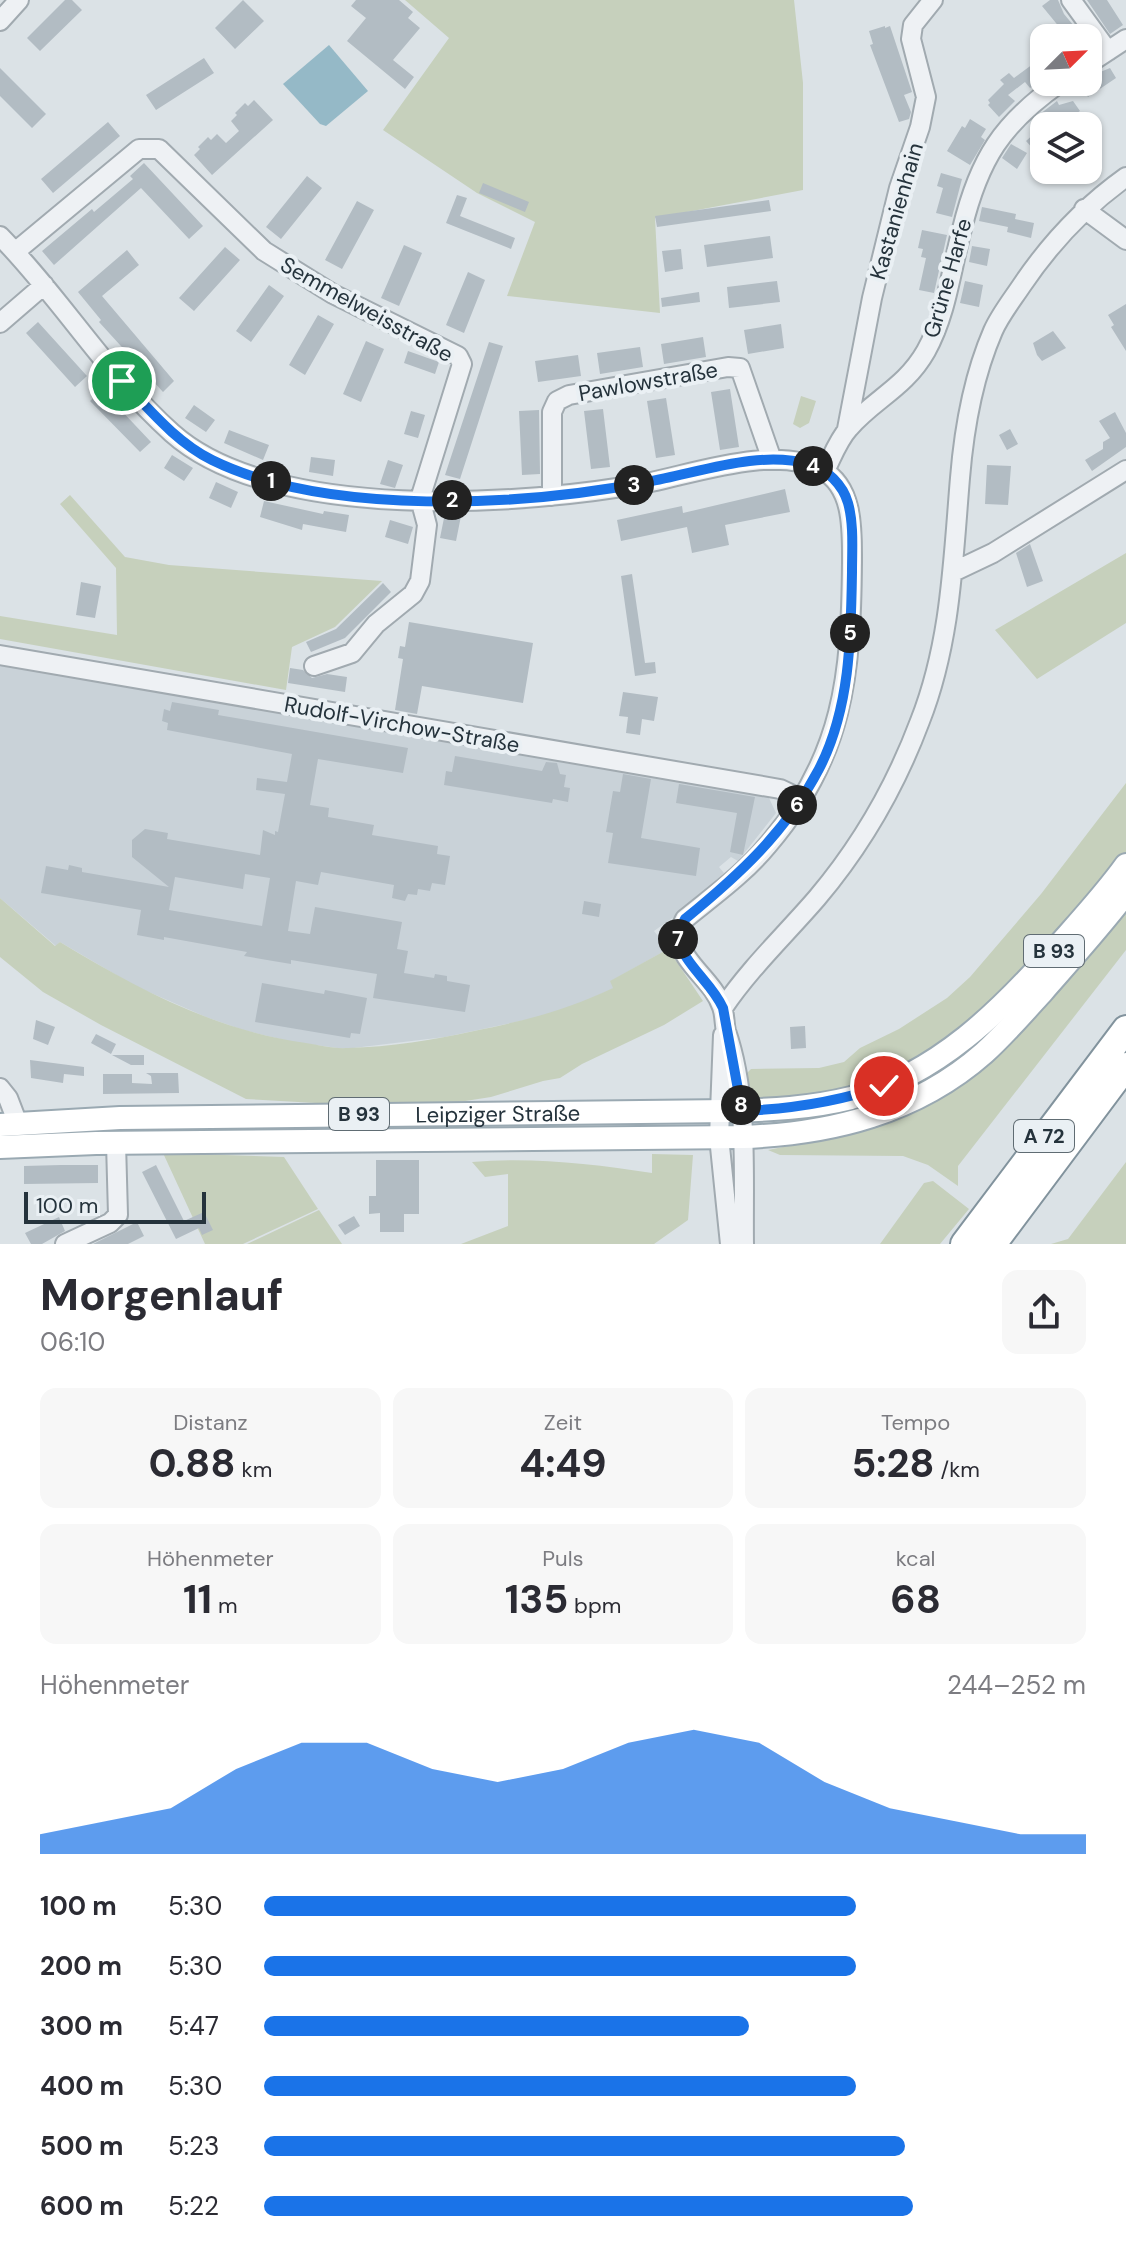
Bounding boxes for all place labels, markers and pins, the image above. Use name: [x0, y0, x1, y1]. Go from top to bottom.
pin: [88, 347, 156, 415]
pin: 4: [793, 446, 833, 486]
pin: 1: [251, 461, 291, 501]
pin: 3: [614, 465, 654, 505]
pin: 2: [432, 480, 472, 520]
pin: 5: [830, 613, 870, 653]
pin: 6: [777, 785, 817, 825]
pin: 7: [658, 919, 698, 959]
pin: [850, 1052, 918, 1120]
pin: 8: [721, 1085, 761, 1125]

